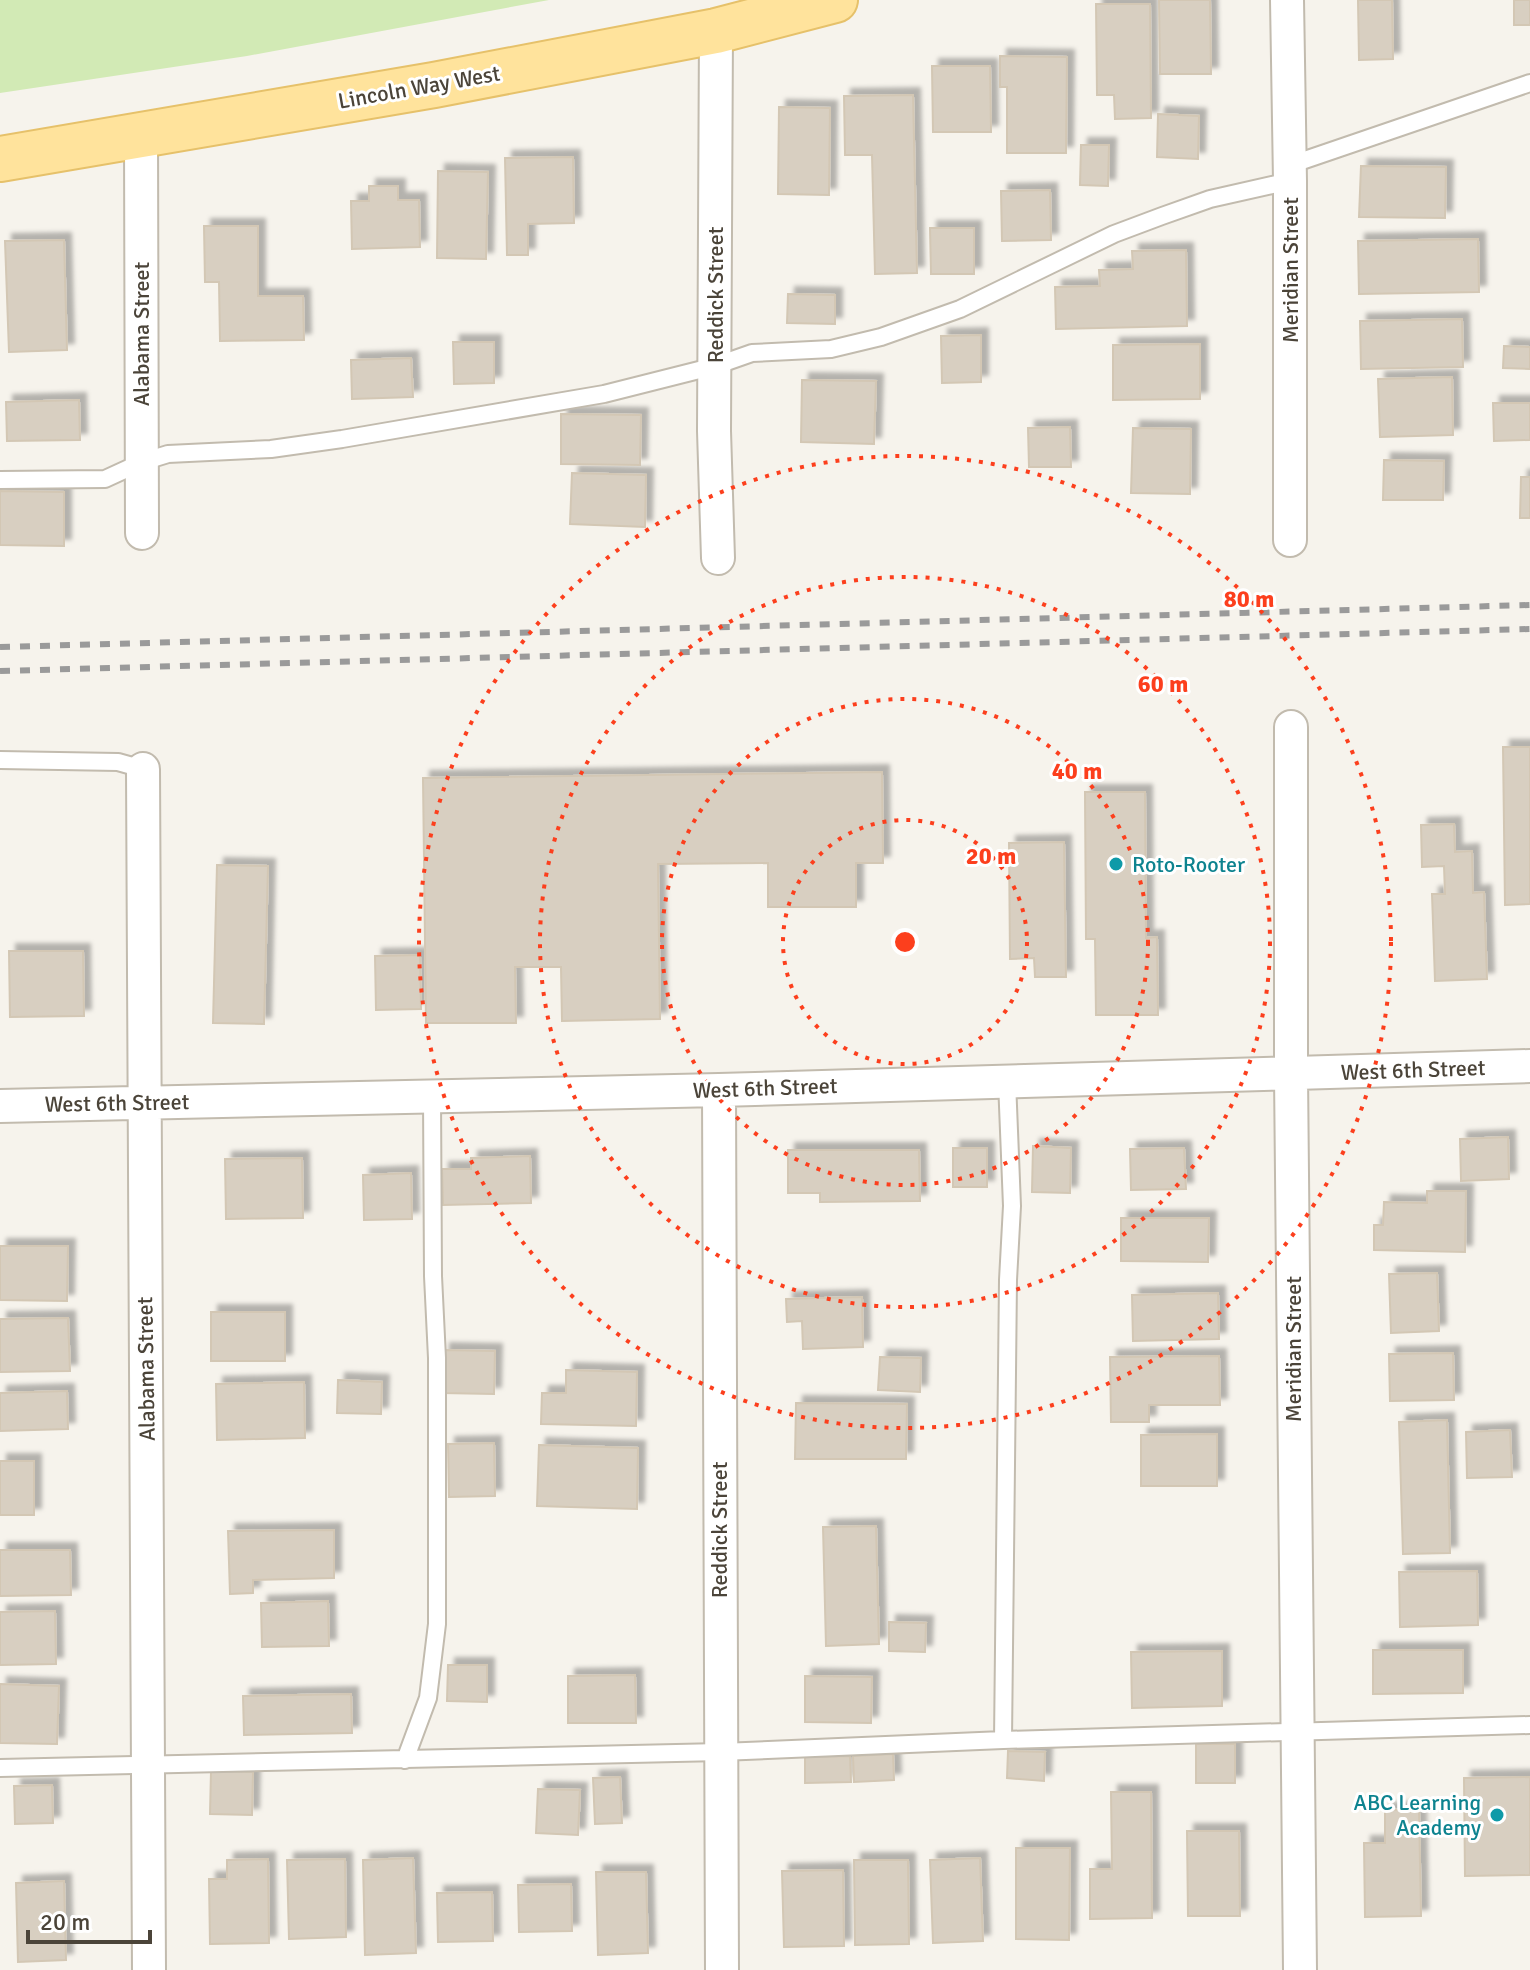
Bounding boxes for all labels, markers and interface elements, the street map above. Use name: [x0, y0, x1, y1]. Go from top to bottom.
street label: Lincoln Way West: [336, 59, 502, 115]
street label: Meridian Street: [1277, 197, 1304, 343]
street label: Reddick Street: [702, 226, 729, 363]
street label: Alabama Street: [128, 261, 155, 406]
text: 80 m: [1224, 584, 1274, 614]
text: 60 m: [1138, 669, 1188, 699]
text: 40 m: [1052, 756, 1102, 786]
text: 20 m: [966, 841, 1016, 871]
place label: Roto-Rooter: [1132, 851, 1245, 878]
marker: Roto-Rooter: [1107, 855, 1125, 873]
centre of rings: [891, 928, 919, 956]
street label: West 6th Street: [1340, 1054, 1486, 1086]
street label: West 6th Street: [692, 1072, 838, 1104]
street label: West 6th Street: [44, 1088, 190, 1118]
street label: Meridian Street: [1280, 1276, 1307, 1422]
street label: Alabama Street: [131, 1296, 161, 1441]
street label: Reddick Street: [706, 1461, 733, 1598]
place label: ABC Learning Academy: [1354, 1789, 1482, 1841]
marker: ABC Learning Academy: [1488, 1806, 1506, 1824]
scale bar: [28, 1894, 150, 1944]
text: 20 m: [40, 1907, 90, 1937]

